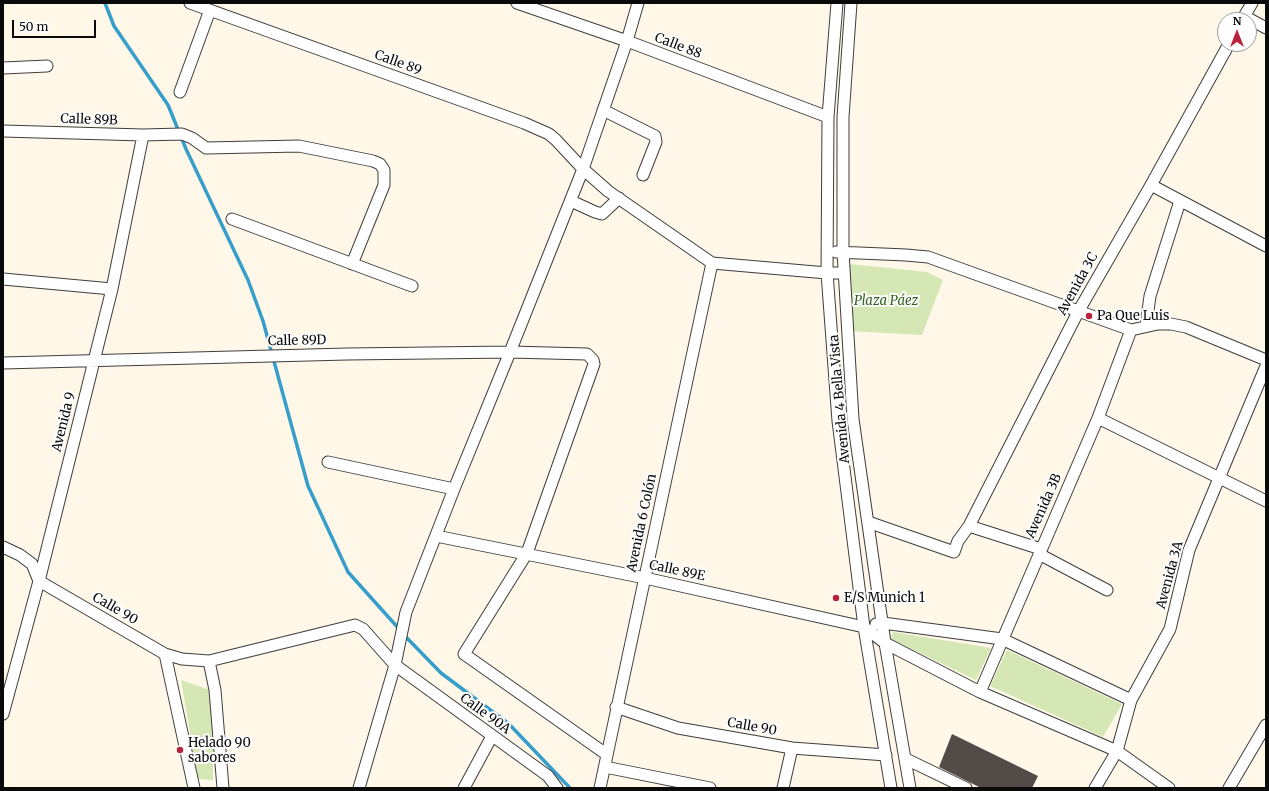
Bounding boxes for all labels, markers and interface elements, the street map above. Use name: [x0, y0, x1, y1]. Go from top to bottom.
scale bar: [14, 12, 98, 38]
north arrow: [1217, 12, 1257, 52]
text: N: [1233, 14, 1241, 28]
text: 50 m: [19, 19, 48, 34]
street label: Calle 88: [652, 30, 704, 62]
street label: Calle 89: [372, 47, 424, 79]
street label: Calle 89B: [60, 111, 118, 129]
street label: Avenida 3C: [1054, 250, 1102, 318]
park label: Plaza Páez: [854, 293, 918, 309]
place label: Pa Que Luis: [1097, 308, 1169, 324]
marker: Pa Que Luis: [1084, 311, 1094, 321]
street label: Calle 89D: [268, 333, 326, 349]
street label: Avenida 4 Bella Vista: [827, 334, 853, 464]
street label: Avenida 9: [49, 391, 79, 453]
street label: Avenida 3B: [1023, 471, 1065, 541]
street label: Avenida 6 Colón: [624, 472, 660, 574]
street label: Avenida 3A: [1153, 539, 1187, 611]
street label: Calle 89E: [648, 557, 706, 585]
street label: Calle 90: [90, 590, 140, 628]
place label: E/S Munich 1: [844, 590, 925, 606]
marker: E/S Munich 1: [831, 593, 841, 603]
street label: Calle 90A: [457, 690, 513, 738]
street label: Calle 90: [726, 715, 778, 739]
place label: Helado 90 sabores: [188, 735, 251, 766]
marker: Helado 90 sabores: [175, 745, 185, 755]

